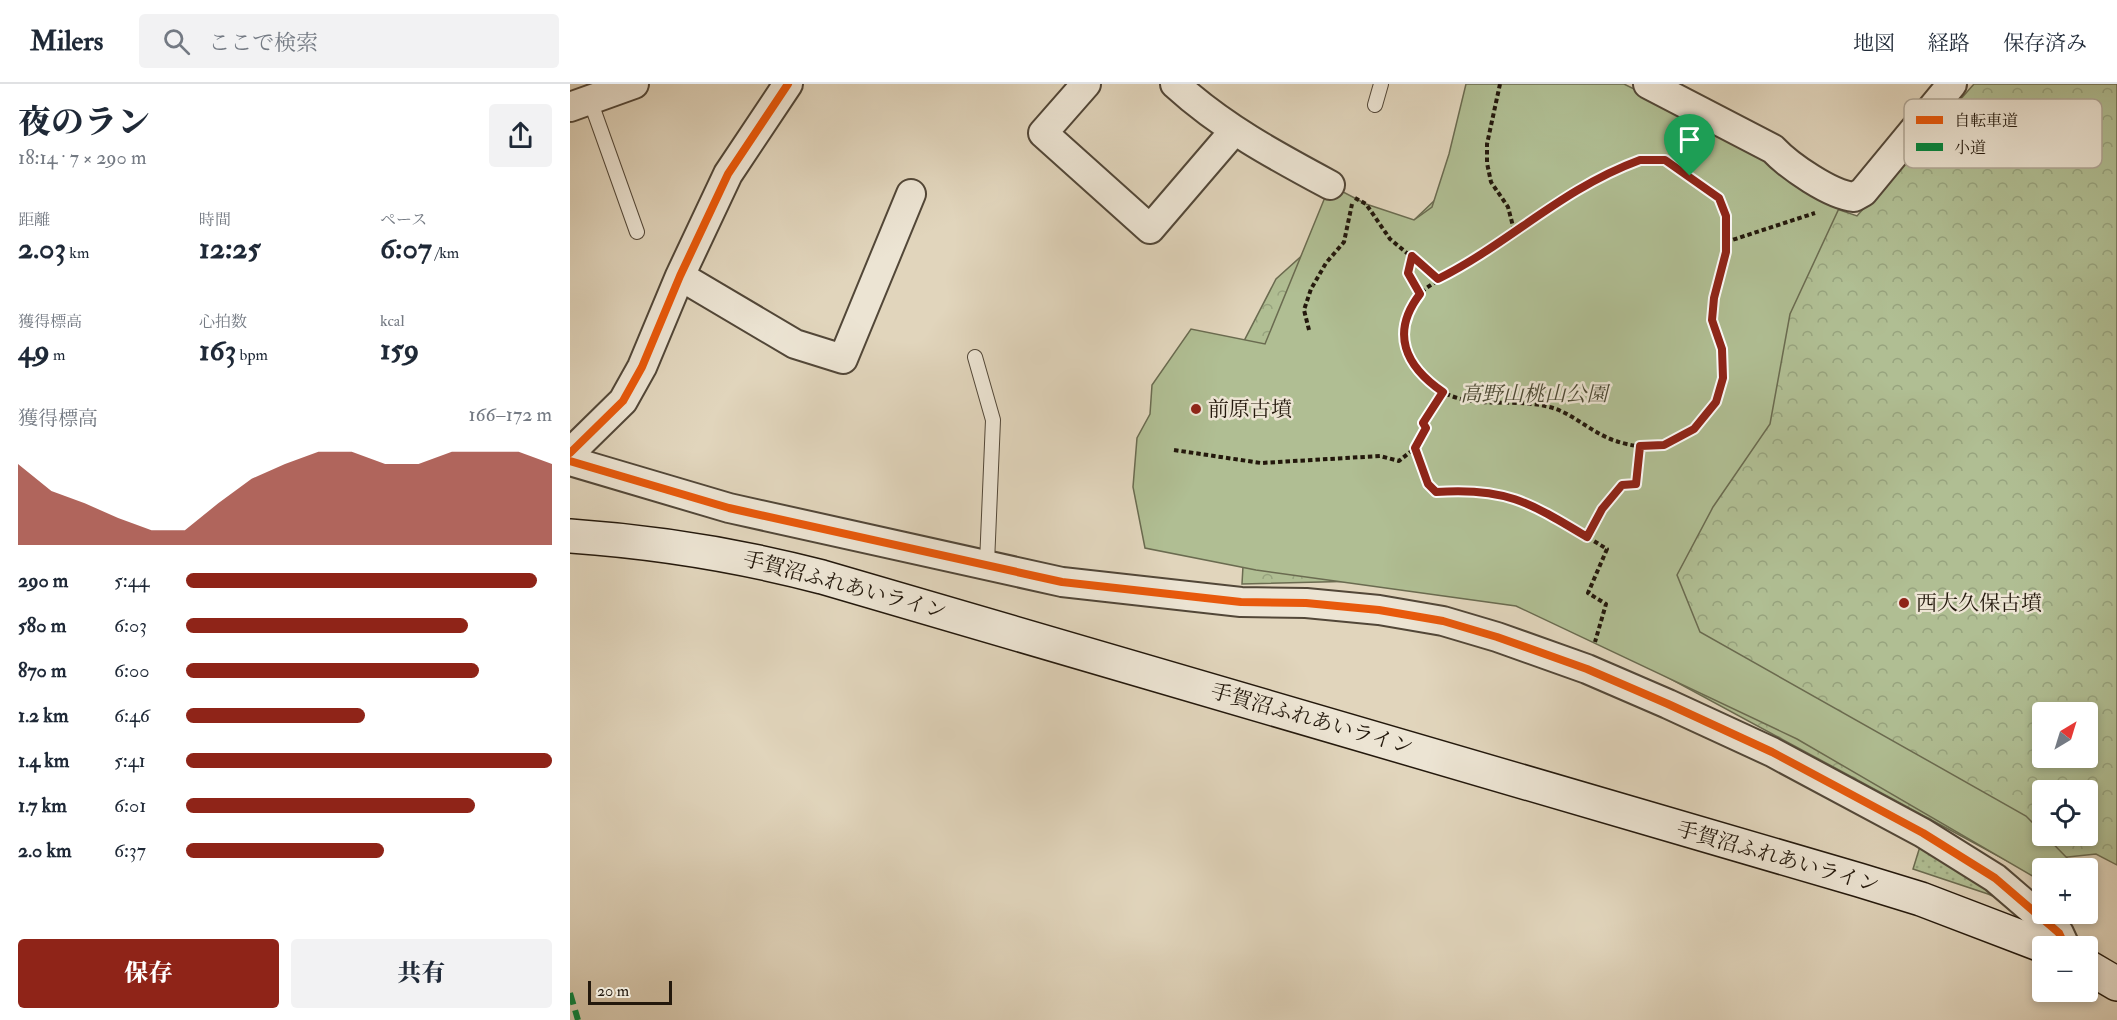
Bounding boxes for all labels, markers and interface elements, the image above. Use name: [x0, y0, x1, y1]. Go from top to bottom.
search box: [139, 14, 559, 68]
text: Milers: [30, 24, 103, 59]
icon: search: [160, 25, 193, 58]
text: ここで検索: [208, 29, 318, 57]
text: 地図: [1853, 30, 1895, 57]
text: 経路: [1928, 30, 1970, 57]
text: 保存済み: [2003, 30, 2087, 57]
legend: [1904, 99, 2102, 168]
text: 夜のラン: [18, 102, 150, 143]
button: share: [489, 104, 552, 167]
text: 自転車道: [1954, 111, 2018, 131]
pin: [1664, 114, 1715, 176]
icon: arrive: [1673, 123, 1706, 156]
text: 小道: [1954, 138, 1986, 158]
text: 18:14 · 7 × 290 m: [18, 145, 147, 170]
text: 距離: [18, 210, 50, 230]
text: 時間: [199, 210, 231, 230]
text: ペース: [380, 210, 427, 230]
text: 2.03: [18, 230, 66, 267]
text: 12:25: [199, 230, 261, 267]
text: 6:07: [380, 230, 432, 267]
text: km: [66, 243, 89, 263]
text: /km: [432, 243, 459, 263]
text: kcal: [380, 311, 405, 331]
text: 獲得標高: [18, 312, 82, 332]
text: 心拍数: [199, 312, 247, 332]
text: 159: [380, 331, 419, 368]
text: 49: [18, 332, 50, 369]
text: 163: [199, 332, 236, 369]
text: m: [50, 345, 65, 365]
text: bpm: [236, 345, 268, 365]
park label: 高野山桃山公園: [1461, 381, 1610, 408]
place label: 前原古墳: [1208, 396, 1292, 423]
text: 166–172 m: [468, 402, 552, 427]
marker: 前原古墳: [1189, 402, 1203, 416]
text: 獲得標高: [18, 406, 98, 431]
street label: 手賀沼ふれあいライン: [740, 545, 949, 626]
text: 290 m: [18, 568, 68, 593]
text: 5:44: [114, 568, 149, 593]
place label: 西大久保古墳: [1916, 590, 2042, 617]
marker: 西大久保古墳: [1897, 596, 1911, 610]
text: 580 m: [18, 613, 66, 638]
text: 6:03: [114, 613, 147, 638]
text: 870 m: [18, 658, 67, 683]
text: 6:00: [114, 658, 150, 683]
street label: 手賀沼ふれあいライン: [1208, 678, 1416, 761]
north arrow: [2032, 702, 2098, 768]
map controls: [2032, 702, 2098, 1002]
text: 1.2 km: [18, 703, 68, 728]
text: 6:46: [114, 703, 150, 728]
text: 1.4 km: [18, 748, 69, 773]
text: 5:41: [114, 748, 146, 773]
button: locate: [2032, 780, 2098, 846]
text: 1.7 km: [18, 793, 67, 818]
text: 6:01: [114, 793, 146, 818]
street label: 手賀沼ふれあいライン: [1674, 816, 1882, 899]
text: 2.0 km: [18, 838, 72, 863]
text: 6:37: [114, 838, 146, 863]
button: +: [2032, 858, 2098, 924]
button: −: [2032, 936, 2098, 1002]
button: 保存: [18, 939, 279, 1008]
button: 共有: [291, 939, 552, 1008]
scale bar: [588, 978, 672, 1006]
text: 20 m: [597, 981, 629, 1001]

